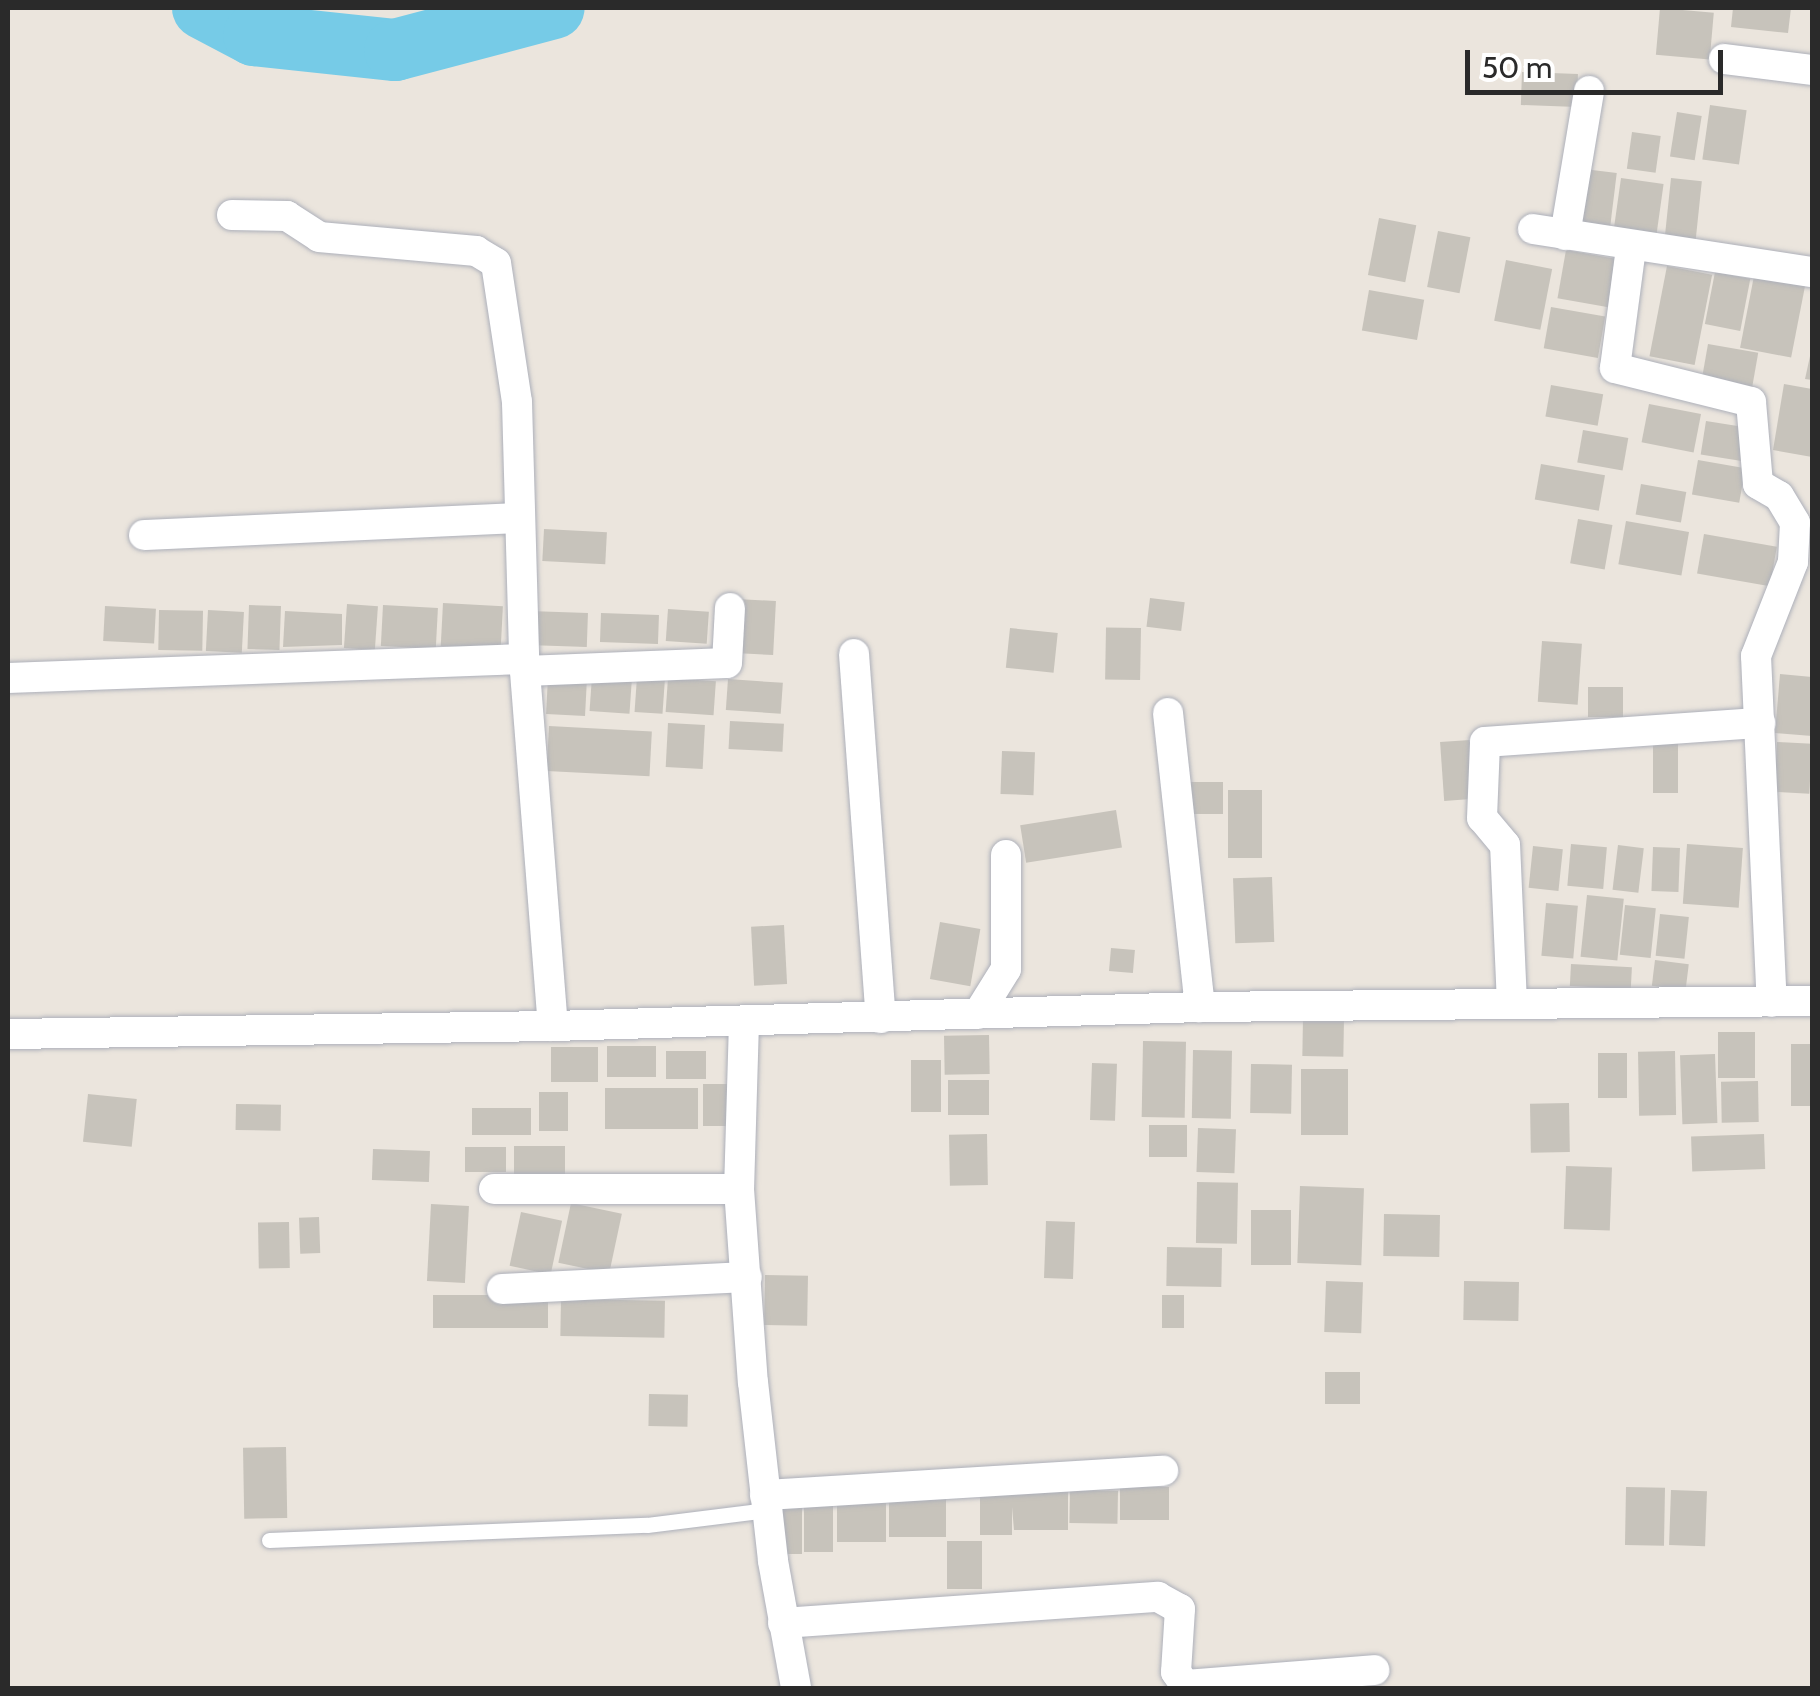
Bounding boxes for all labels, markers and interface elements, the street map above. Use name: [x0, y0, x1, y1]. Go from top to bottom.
scale bar: [1470, 30, 1728, 92]
text: 50 m: [1482, 49, 1552, 86]

